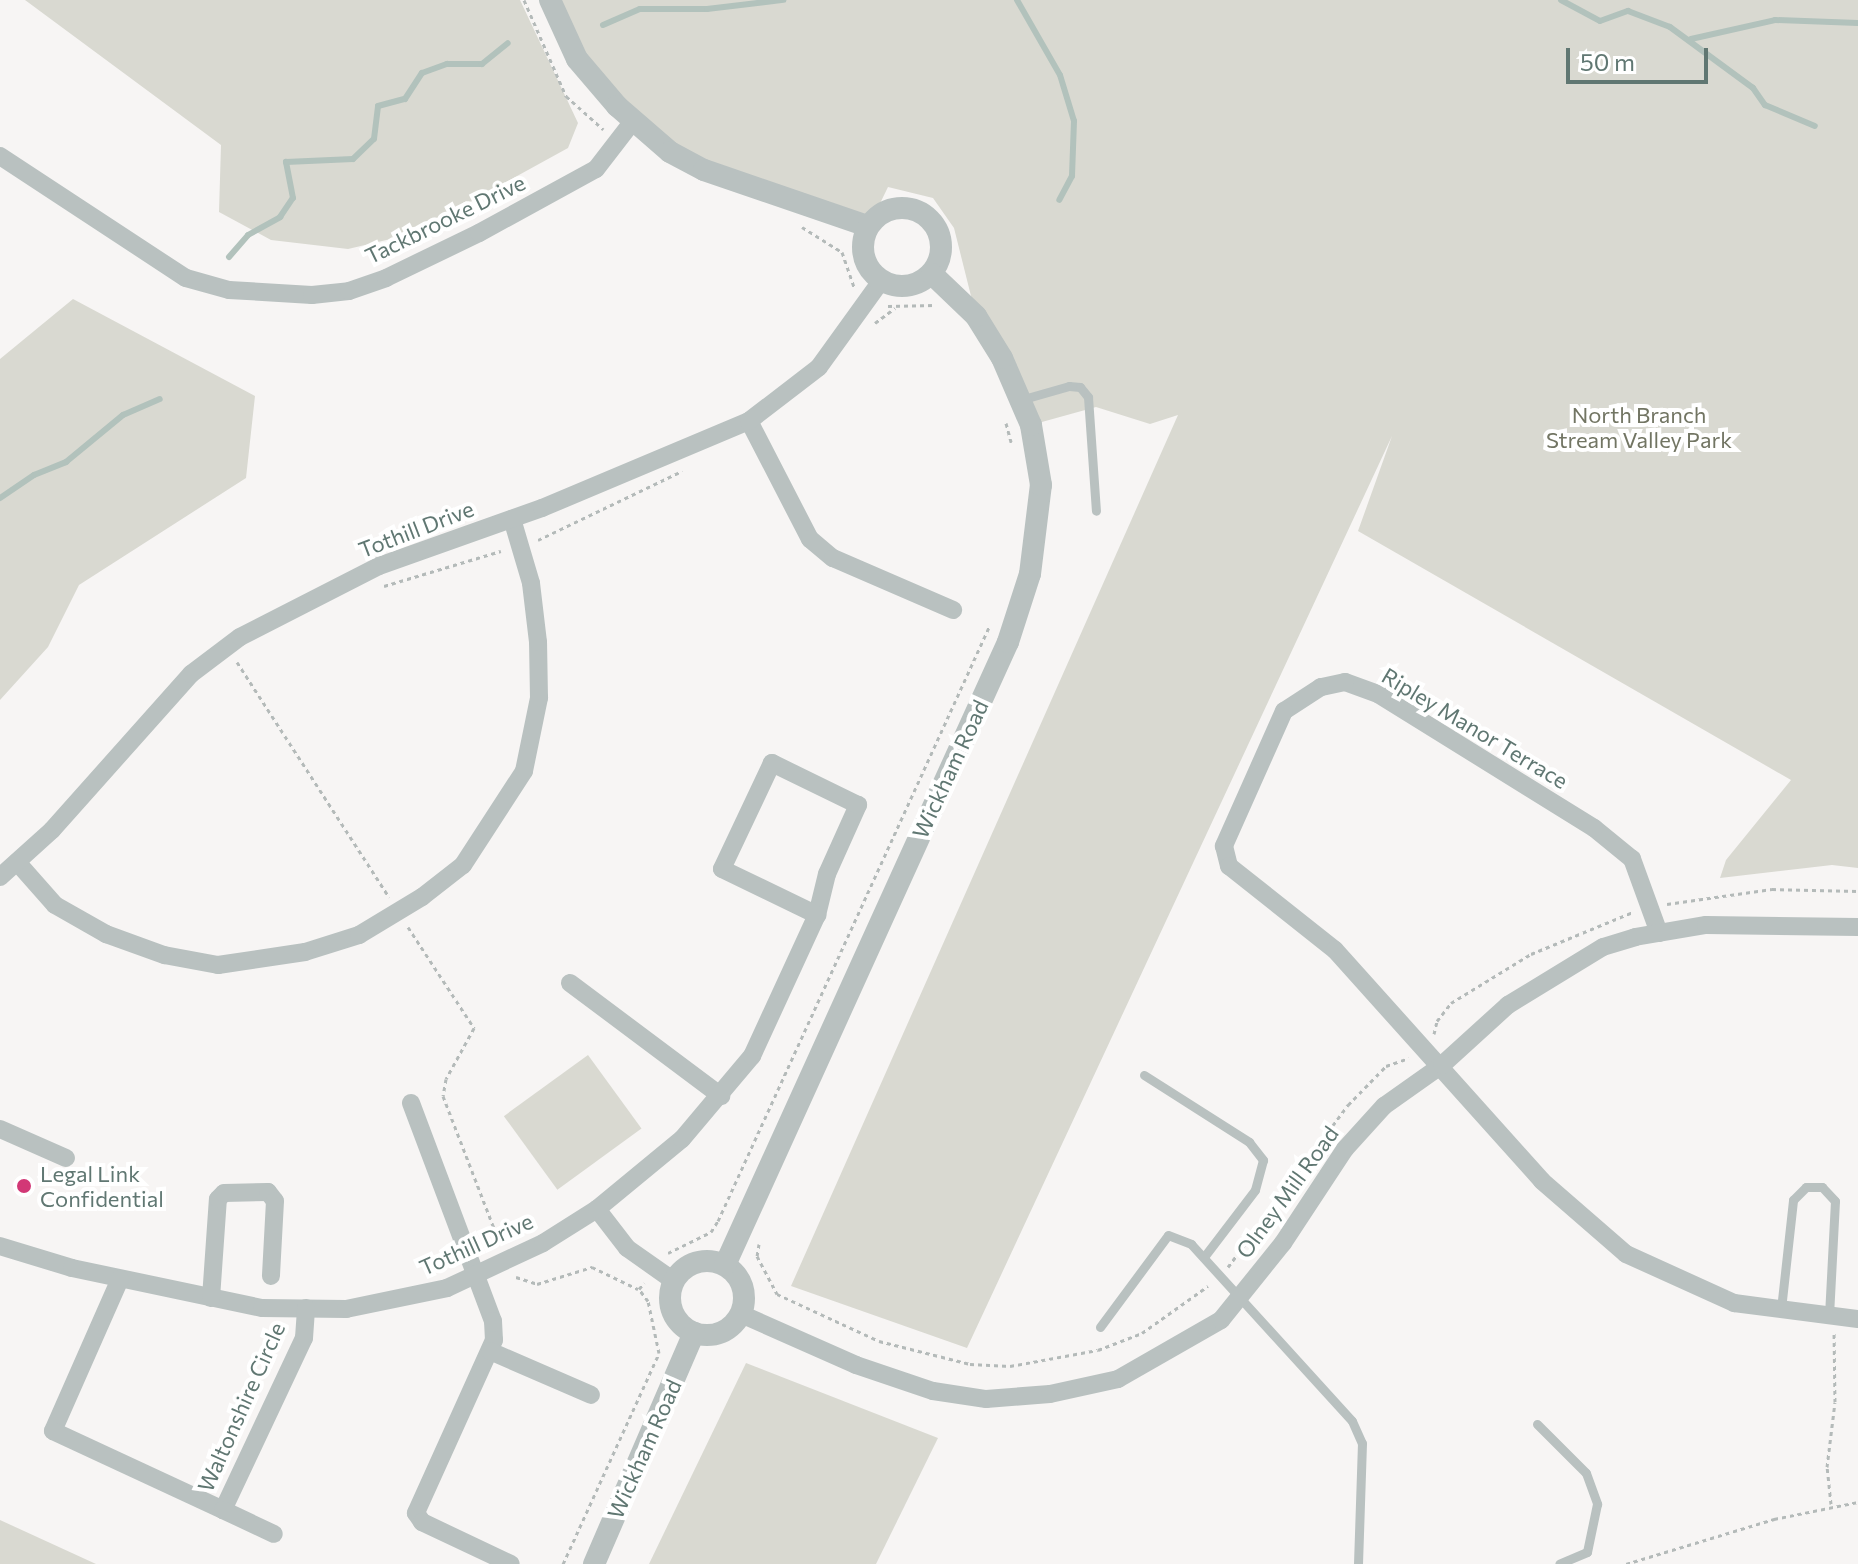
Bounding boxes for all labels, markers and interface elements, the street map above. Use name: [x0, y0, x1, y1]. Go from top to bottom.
scale bar: [1570, 32, 1712, 82]
text: 50 m: [1580, 47, 1635, 76]
street label: Tackbrooke Drive: [361, 169, 529, 269]
park label: North Branch Stream Valley Park: [1546, 401, 1732, 452]
street label: Tothill Drive: [355, 495, 477, 563]
street label: Ripley Manor Terrace: [1377, 662, 1573, 794]
street label: Wickham Road: [906, 696, 994, 842]
street label: Olney Mill Road: [1230, 1121, 1344, 1263]
place label: Legal Link Confidential: [40, 1160, 164, 1212]
marker: Legal Link Confidential: [15, 1177, 33, 1195]
street label: Tothill Drive: [415, 1207, 537, 1281]
street label: Waltonshire Circle: [192, 1318, 290, 1496]
street label: Wickham Road: [601, 1375, 687, 1523]

